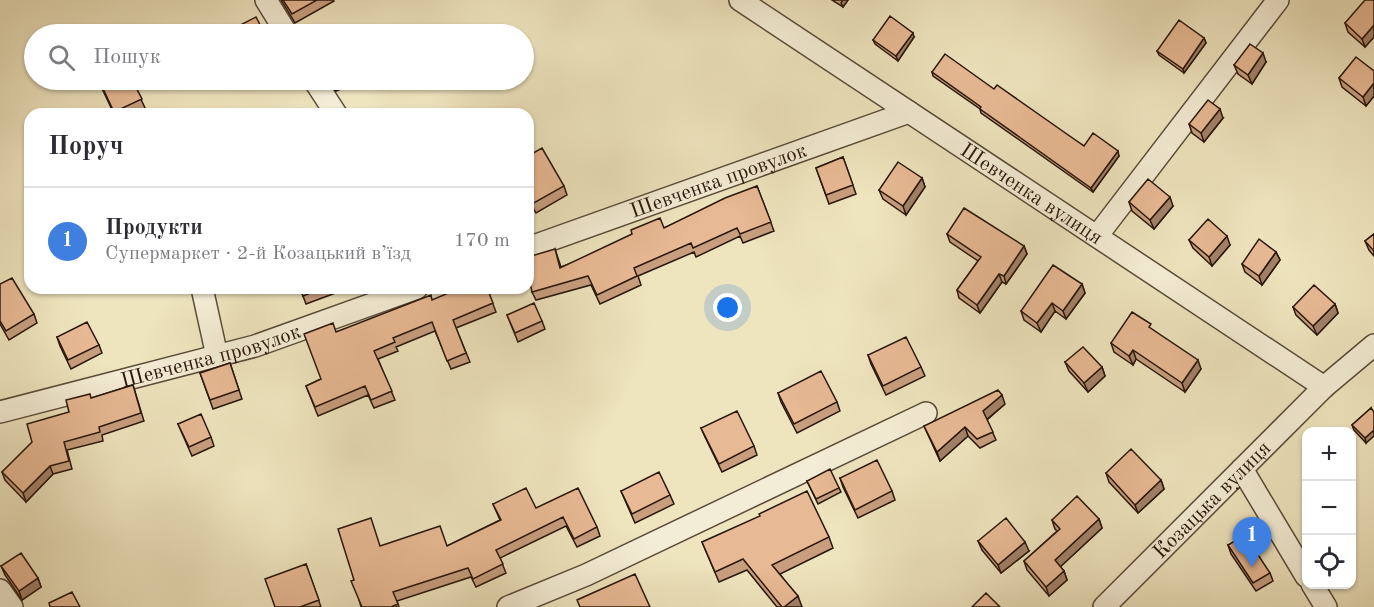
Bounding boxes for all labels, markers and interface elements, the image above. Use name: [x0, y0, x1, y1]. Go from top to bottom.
search box: [24, 24, 534, 90]
icon: search: [45, 41, 78, 74]
text: Пошук: [93, 46, 161, 68]
text: Поруч: [48, 134, 124, 160]
street label: Шевченка провулок: [628, 140, 810, 223]
street label: Шевченка вулиця: [956, 140, 1106, 249]
text: Продукти: [105, 217, 203, 239]
text: 1: [62, 231, 73, 251]
text: 170 m: [454, 231, 510, 251]
text: Супермаркет · 2-й Козацький в’їзд: [105, 244, 411, 264]
your location: [713, 293, 742, 322]
street label: Шевченка провулок: [119, 321, 304, 392]
map controls: [1302, 427, 1356, 589]
button: +: [1302, 427, 1356, 481]
street label: Козацька вулиця: [1150, 438, 1275, 563]
button: −: [1302, 481, 1356, 535]
pin: 1: [1232, 518, 1272, 567]
button: locate: [1302, 535, 1356, 589]

